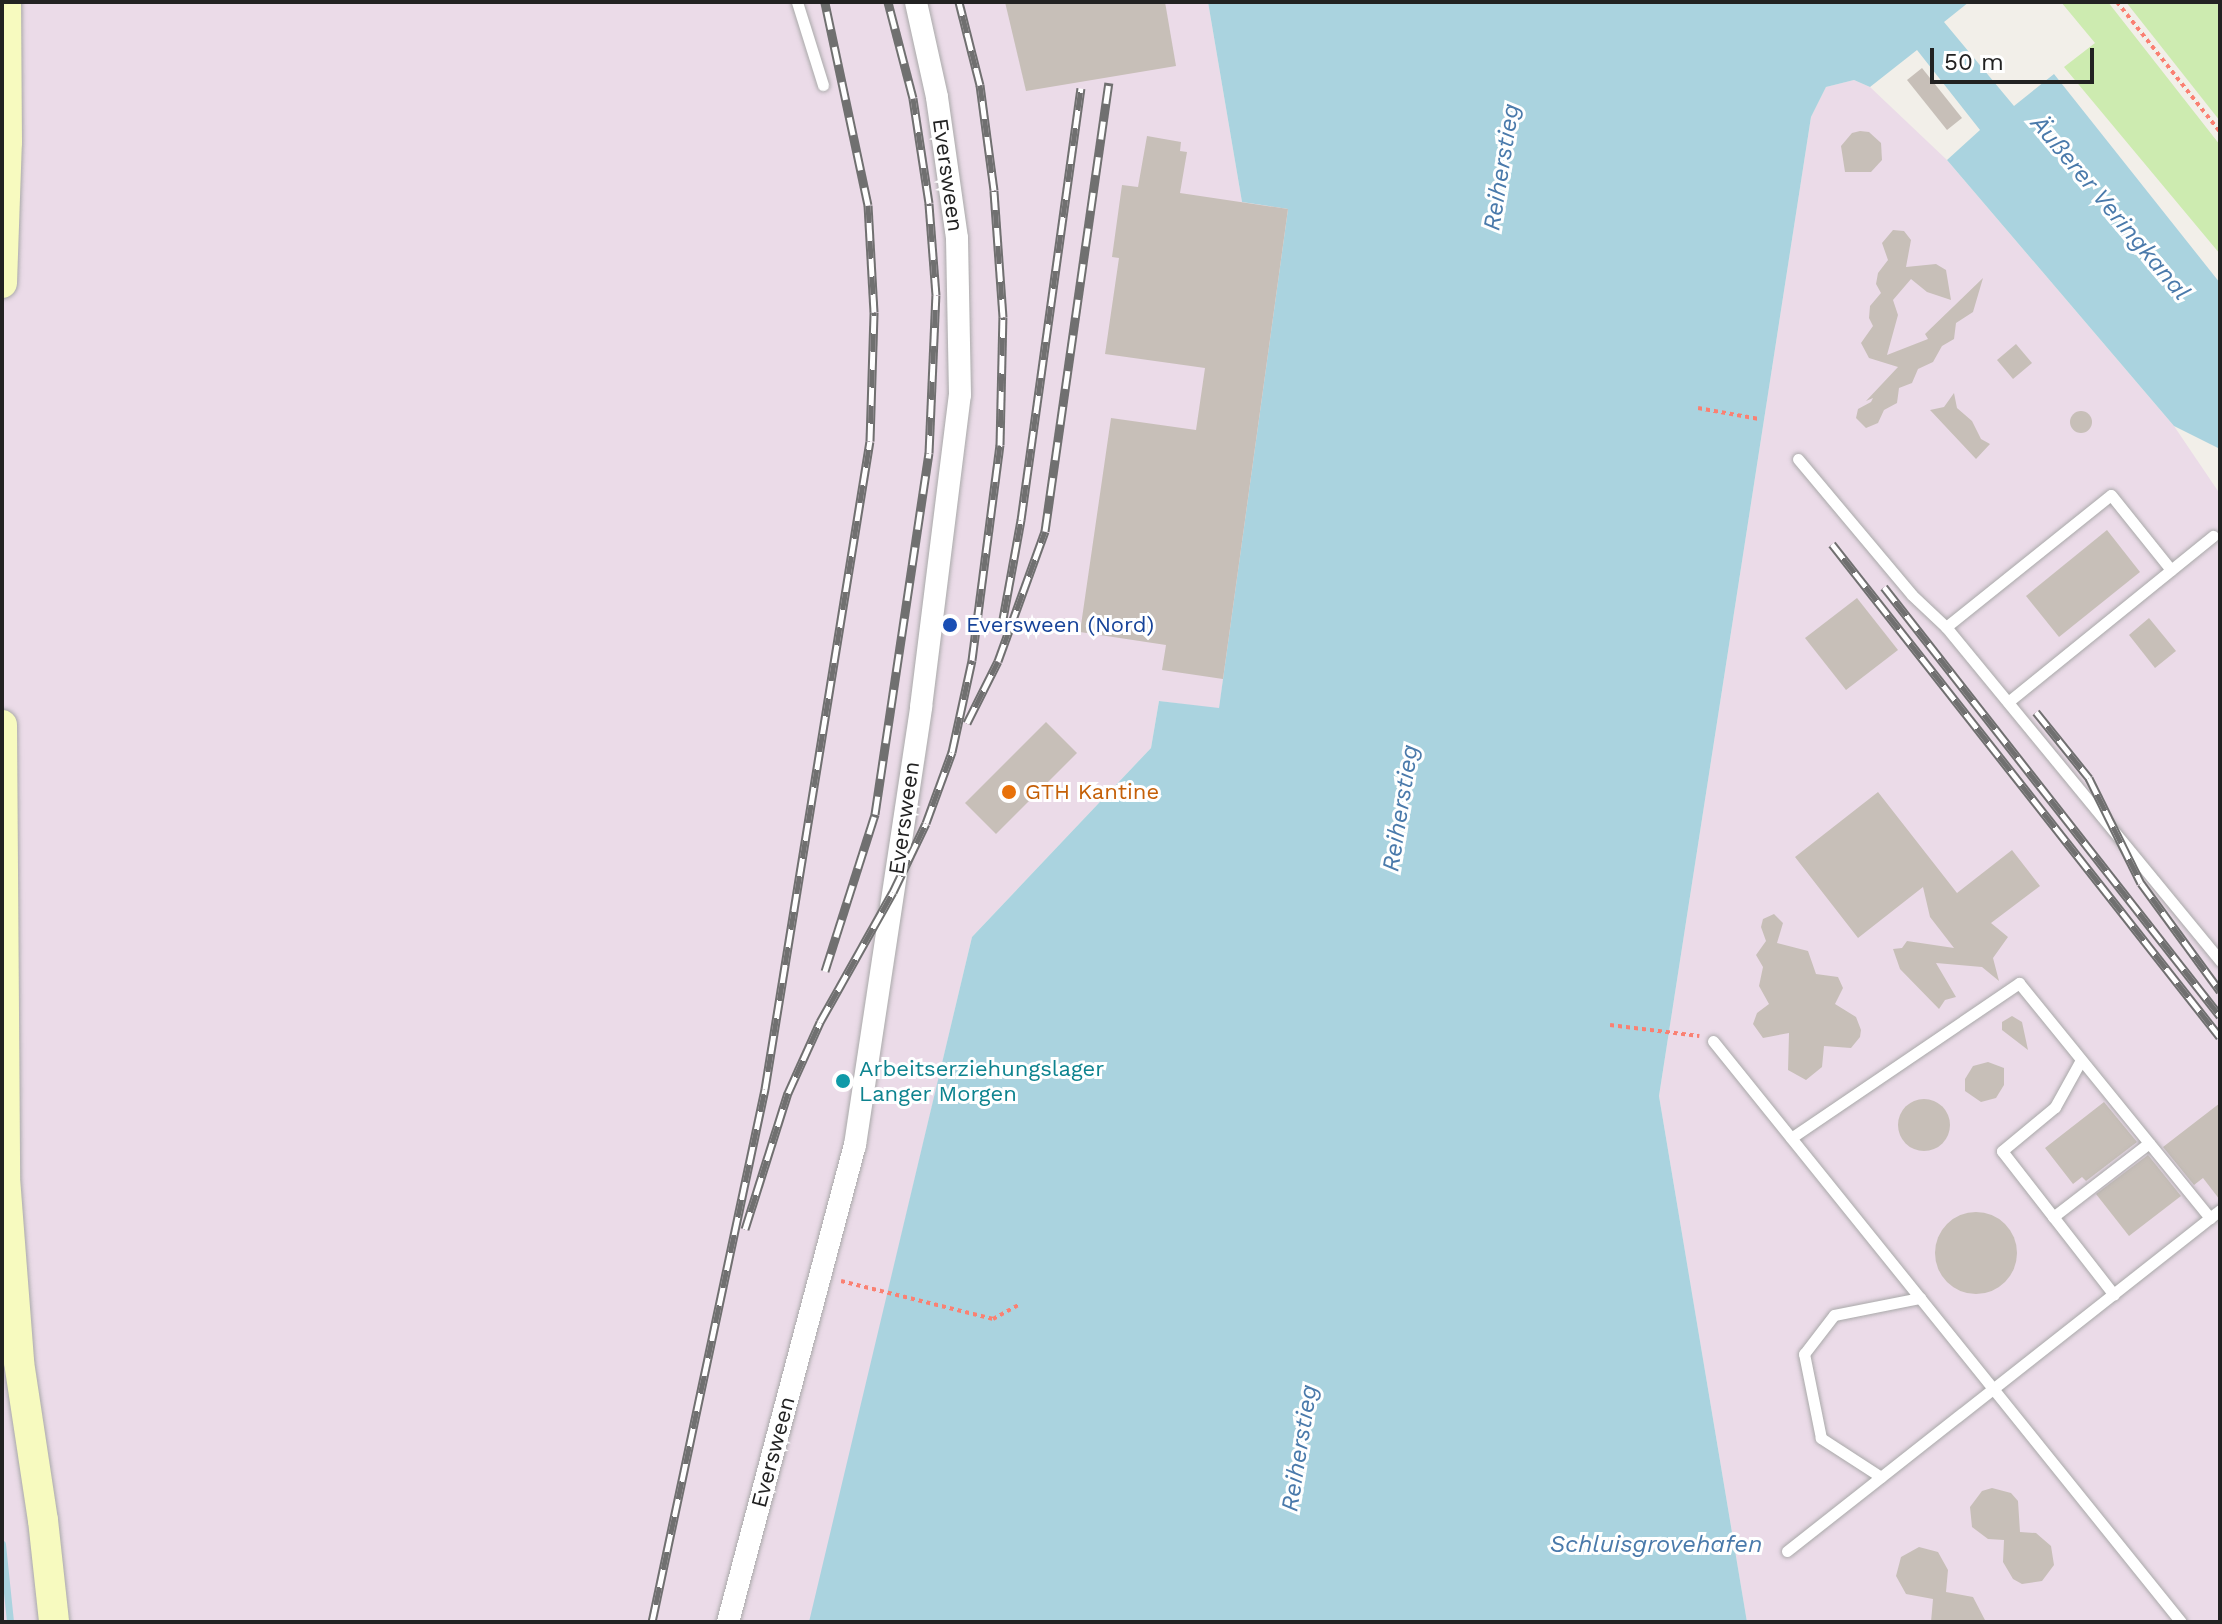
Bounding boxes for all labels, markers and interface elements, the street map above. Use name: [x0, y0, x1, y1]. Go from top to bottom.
scale bar: [1934, 32, 2098, 82]
text: 50 m: [1944, 48, 2004, 76]
water label: Reiherstieg: [1478, 102, 1526, 232]
water label: Äußerer Veringkanal: [2024, 109, 2196, 307]
street label: Eversween: [927, 117, 969, 233]
place label: Eversween (Nord): [966, 612, 1154, 638]
marker: Eversween (Nord): [941, 616, 959, 634]
water label: Reiherstieg: [1377, 743, 1425, 873]
street label: Eversween: [883, 760, 925, 876]
place label: GTH Kantine: [1025, 779, 1159, 805]
marker: GTH Kantine: [1000, 783, 1018, 801]
place label: Arbeitserziehungslager Langer Morgen: [859, 1055, 1104, 1106]
marker: Arbeitserziehungslager Langer Morgen: [834, 1072, 852, 1090]
water label: Reiherstieg: [1276, 1383, 1324, 1513]
street label: Eversween: [746, 1394, 800, 1510]
water label: Schluisgrovehafen: [1550, 1531, 1762, 1559]

